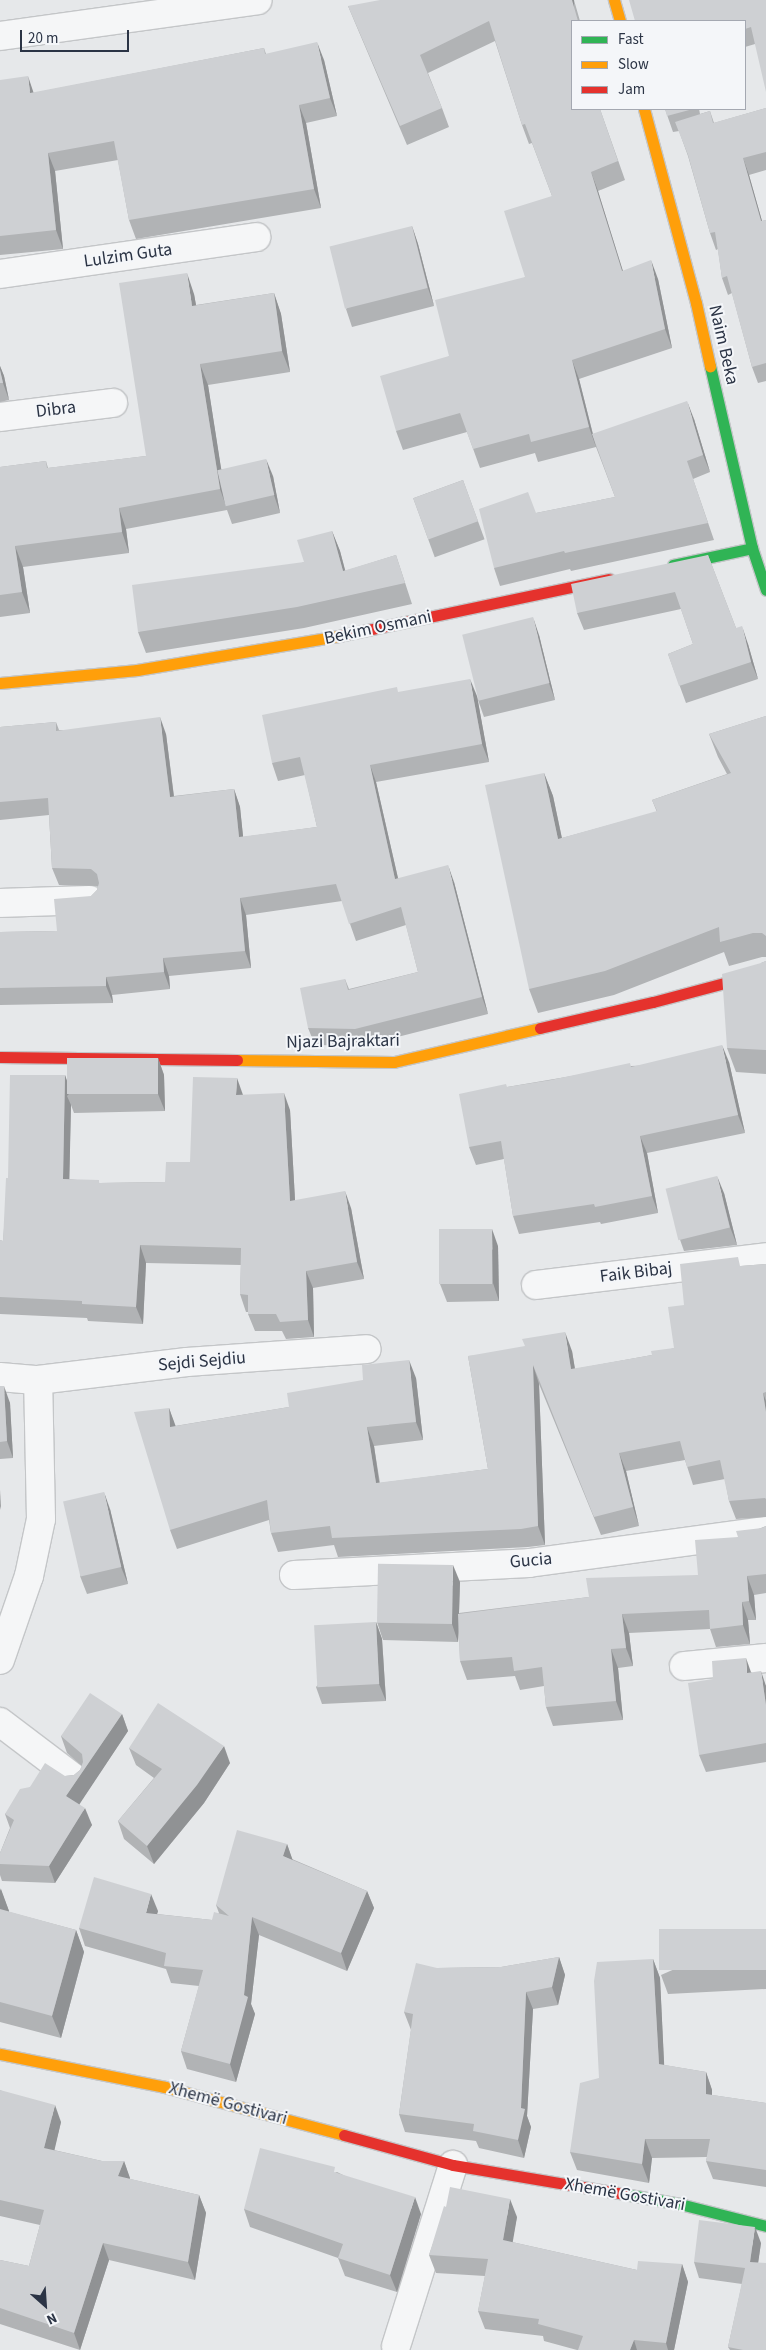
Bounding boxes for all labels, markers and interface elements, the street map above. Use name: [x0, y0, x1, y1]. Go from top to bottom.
scale bar: [22, 20, 131, 52]
legend: [571, 20, 746, 110]
text: 20 m: [28, 28, 58, 49]
text: Fast: [618, 29, 644, 50]
text: Slow: [618, 54, 649, 75]
text: Jam: [618, 79, 645, 100]
street label: Lulzim Guta: [82, 239, 174, 273]
street label: Naim Beka: [703, 303, 743, 387]
street label: Dibra: [35, 397, 77, 423]
street label: Bekim Osmani: [322, 606, 434, 650]
street label: Njazi Bajraktari: [286, 1030, 400, 1054]
street label: Faik Bibaj: [599, 1258, 673, 1288]
street label: Sejdi Sejdiu: [157, 1347, 247, 1377]
street label: Gucia: [509, 1548, 553, 1574]
street label: Xhemë Gostivari: [166, 2078, 290, 2130]
street label: Xhemë Gostivari: [563, 2174, 687, 2216]
north arrow: [20, 2280, 70, 2330]
text: N: [43, 2307, 60, 2330]

